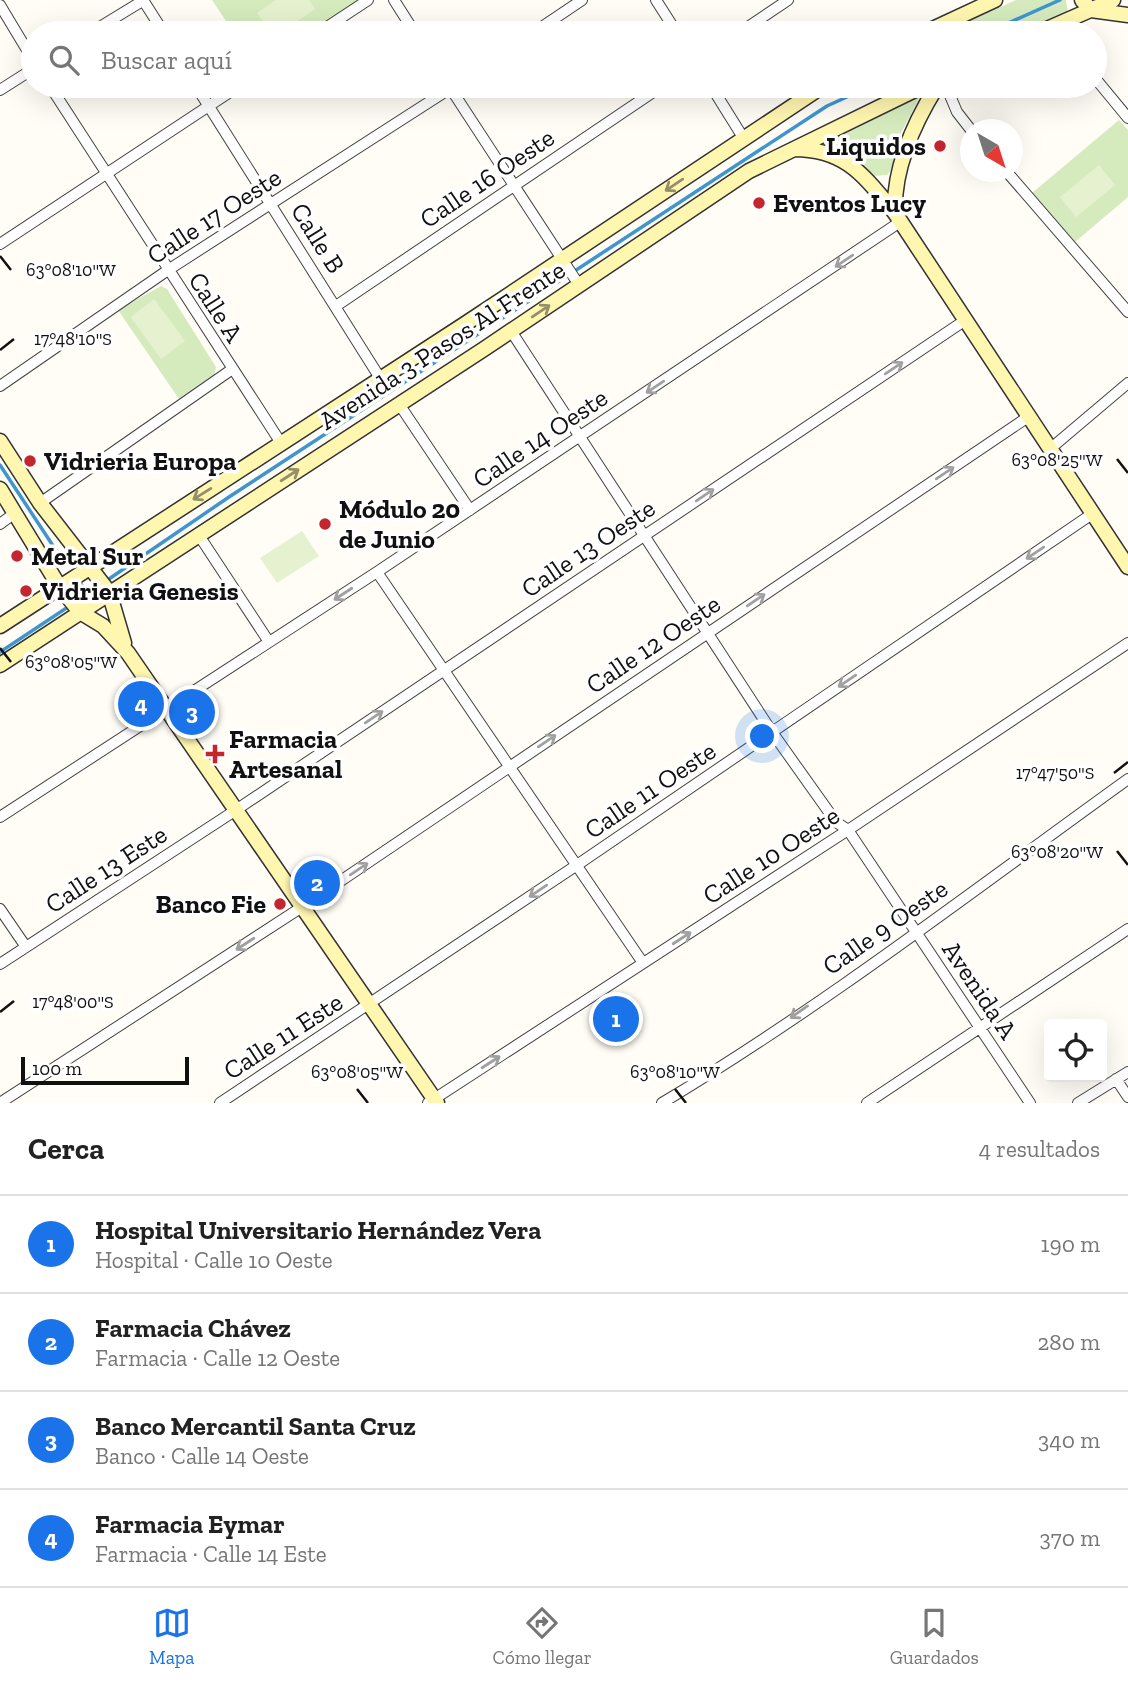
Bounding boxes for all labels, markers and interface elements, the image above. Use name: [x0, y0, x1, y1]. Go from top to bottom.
search box: [21, 21, 1107, 98]
icon: search: [45, 41, 83, 79]
text: Buscar aquí: [101, 44, 232, 76]
north arrow: [960, 119, 1023, 182]
street label: Calle 16 Oeste: [414, 121, 560, 235]
place label: Liquidos: [826, 130, 926, 162]
marker: Liquidos: [932, 138, 948, 154]
street label: Calle 17 Oeste: [141, 161, 287, 271]
one-way arrow: [665, 178, 685, 192]
place label: Eventos Lucy: [773, 187, 926, 219]
marker: Eventos Lucy: [751, 195, 767, 211]
street label: Calle B: [284, 197, 352, 279]
street label: Avenida 3 Pasos Al Frente: [313, 253, 571, 437]
one-way arrow: [835, 253, 854, 268]
text: 63°08'10"W: [26, 259, 116, 281]
street label: Calle A: [182, 266, 251, 349]
one-way arrow: [530, 303, 550, 317]
text: 17°48'10"S: [34, 328, 112, 350]
one-way arrow: [884, 361, 903, 375]
one-way arrow: [646, 380, 665, 394]
street label: Calle 14 Oeste: [467, 381, 613, 495]
place label: Vidrieria Europa: [44, 445, 236, 477]
text: 63°08'25"W: [1012, 449, 1103, 471]
marker: Vidrieria Europa: [22, 453, 38, 469]
one-way arrow: [935, 466, 954, 480]
one-way arrow: [280, 467, 299, 482]
one-way arrow: [193, 487, 213, 501]
one-way arrow: [695, 488, 714, 502]
street label: Calle 13 Oeste: [515, 492, 661, 604]
place label: Módulo 20 de Junio: [339, 493, 460, 555]
marker: Módulo 20 de Junio: [317, 516, 333, 532]
place label: Metal Sur: [31, 540, 143, 572]
one-way arrow: [1026, 546, 1046, 560]
marker: Metal Sur: [9, 548, 25, 564]
place label: Vidrieria Genesis: [40, 575, 239, 607]
marker: Vidrieria Genesis: [18, 583, 34, 599]
street label: Calle 12 Oeste: [580, 587, 726, 701]
one-way arrow: [333, 588, 353, 602]
one-way arrow: [746, 593, 765, 607]
text: 63°08'05"W: [25, 651, 117, 673]
one-way arrow: [838, 674, 858, 688]
pin: 4: [118, 678, 164, 730]
pin: 3: [169, 686, 215, 738]
one-way arrow: [363, 709, 383, 723]
your location: [745, 719, 779, 753]
place label: Farmacia Artesanal: [229, 723, 342, 785]
one-way arrow: [537, 734, 557, 748]
street label: Calle 11 Oeste: [578, 734, 722, 846]
marker: Farmacia Artesanal: [207, 746, 223, 762]
text: 17°47'50"S: [1016, 762, 1094, 784]
street label: Calle 10 Oeste: [697, 799, 845, 911]
street label: Calle 13 Este: [39, 818, 173, 920]
text: 63°08'20"W: [1011, 841, 1103, 863]
pin: 2: [294, 857, 340, 909]
one-way arrow: [349, 862, 368, 876]
street label: Calle 9 Oeste: [816, 872, 954, 982]
one-way arrow: [529, 884, 548, 898]
place label: Banco Fie: [155, 888, 266, 920]
marker: Banco Fie: [272, 896, 288, 912]
one-way arrow: [672, 930, 691, 945]
street label: Avenida A: [936, 935, 1025, 1046]
one-way arrow: [236, 937, 255, 951]
street label: Calle 11 Este: [217, 986, 349, 1086]
text: 17°48'00"S: [32, 991, 114, 1013]
pin: 1: [593, 993, 639, 1045]
one-way arrow: [790, 1005, 809, 1020]
map controls: [1044, 1019, 1107, 1082]
button: locate: [1044, 1019, 1107, 1082]
scale bar: [21, 1054, 189, 1086]
one-way arrow: [481, 1055, 501, 1069]
text: 100 m: [32, 1057, 82, 1080]
text: 63°08'05"W: [311, 1061, 403, 1083]
text: 63°08'10"W: [630, 1061, 720, 1083]
text: Cerca: [28, 1131, 104, 1167]
text: 4 resultados: [979, 1135, 1100, 1163]
text: Hospital Universitario Hernández Vera: [95, 1214, 541, 1246]
text: 1: [46, 1230, 56, 1258]
text: 190 m: [1041, 1230, 1100, 1258]
text: Hospital · Calle 10 Oeste: [95, 1246, 333, 1274]
text: Farmacia Chávez: [95, 1312, 291, 1344]
text: 2: [45, 1328, 57, 1356]
text: 280 m: [1037, 1328, 1100, 1356]
text: Farmacia · Calle 12 Oeste: [95, 1344, 340, 1372]
text: Banco Mercantil Santa Cruz: [95, 1410, 416, 1442]
text: 3: [45, 1426, 57, 1454]
text: 340 m: [1038, 1426, 1100, 1454]
text: Banco · Calle 14 Oeste: [95, 1442, 309, 1470]
text: Farmacia Eymar: [95, 1508, 285, 1540]
text: 4: [44, 1524, 58, 1552]
text: 370 m: [1040, 1524, 1100, 1552]
text: Farmacia · Calle 14 Este: [95, 1540, 327, 1568]
tab: Mapa: [149, 1604, 194, 1669]
tab: Cómo llegar: [493, 1604, 592, 1669]
tab: Guardados: [890, 1604, 979, 1669]

